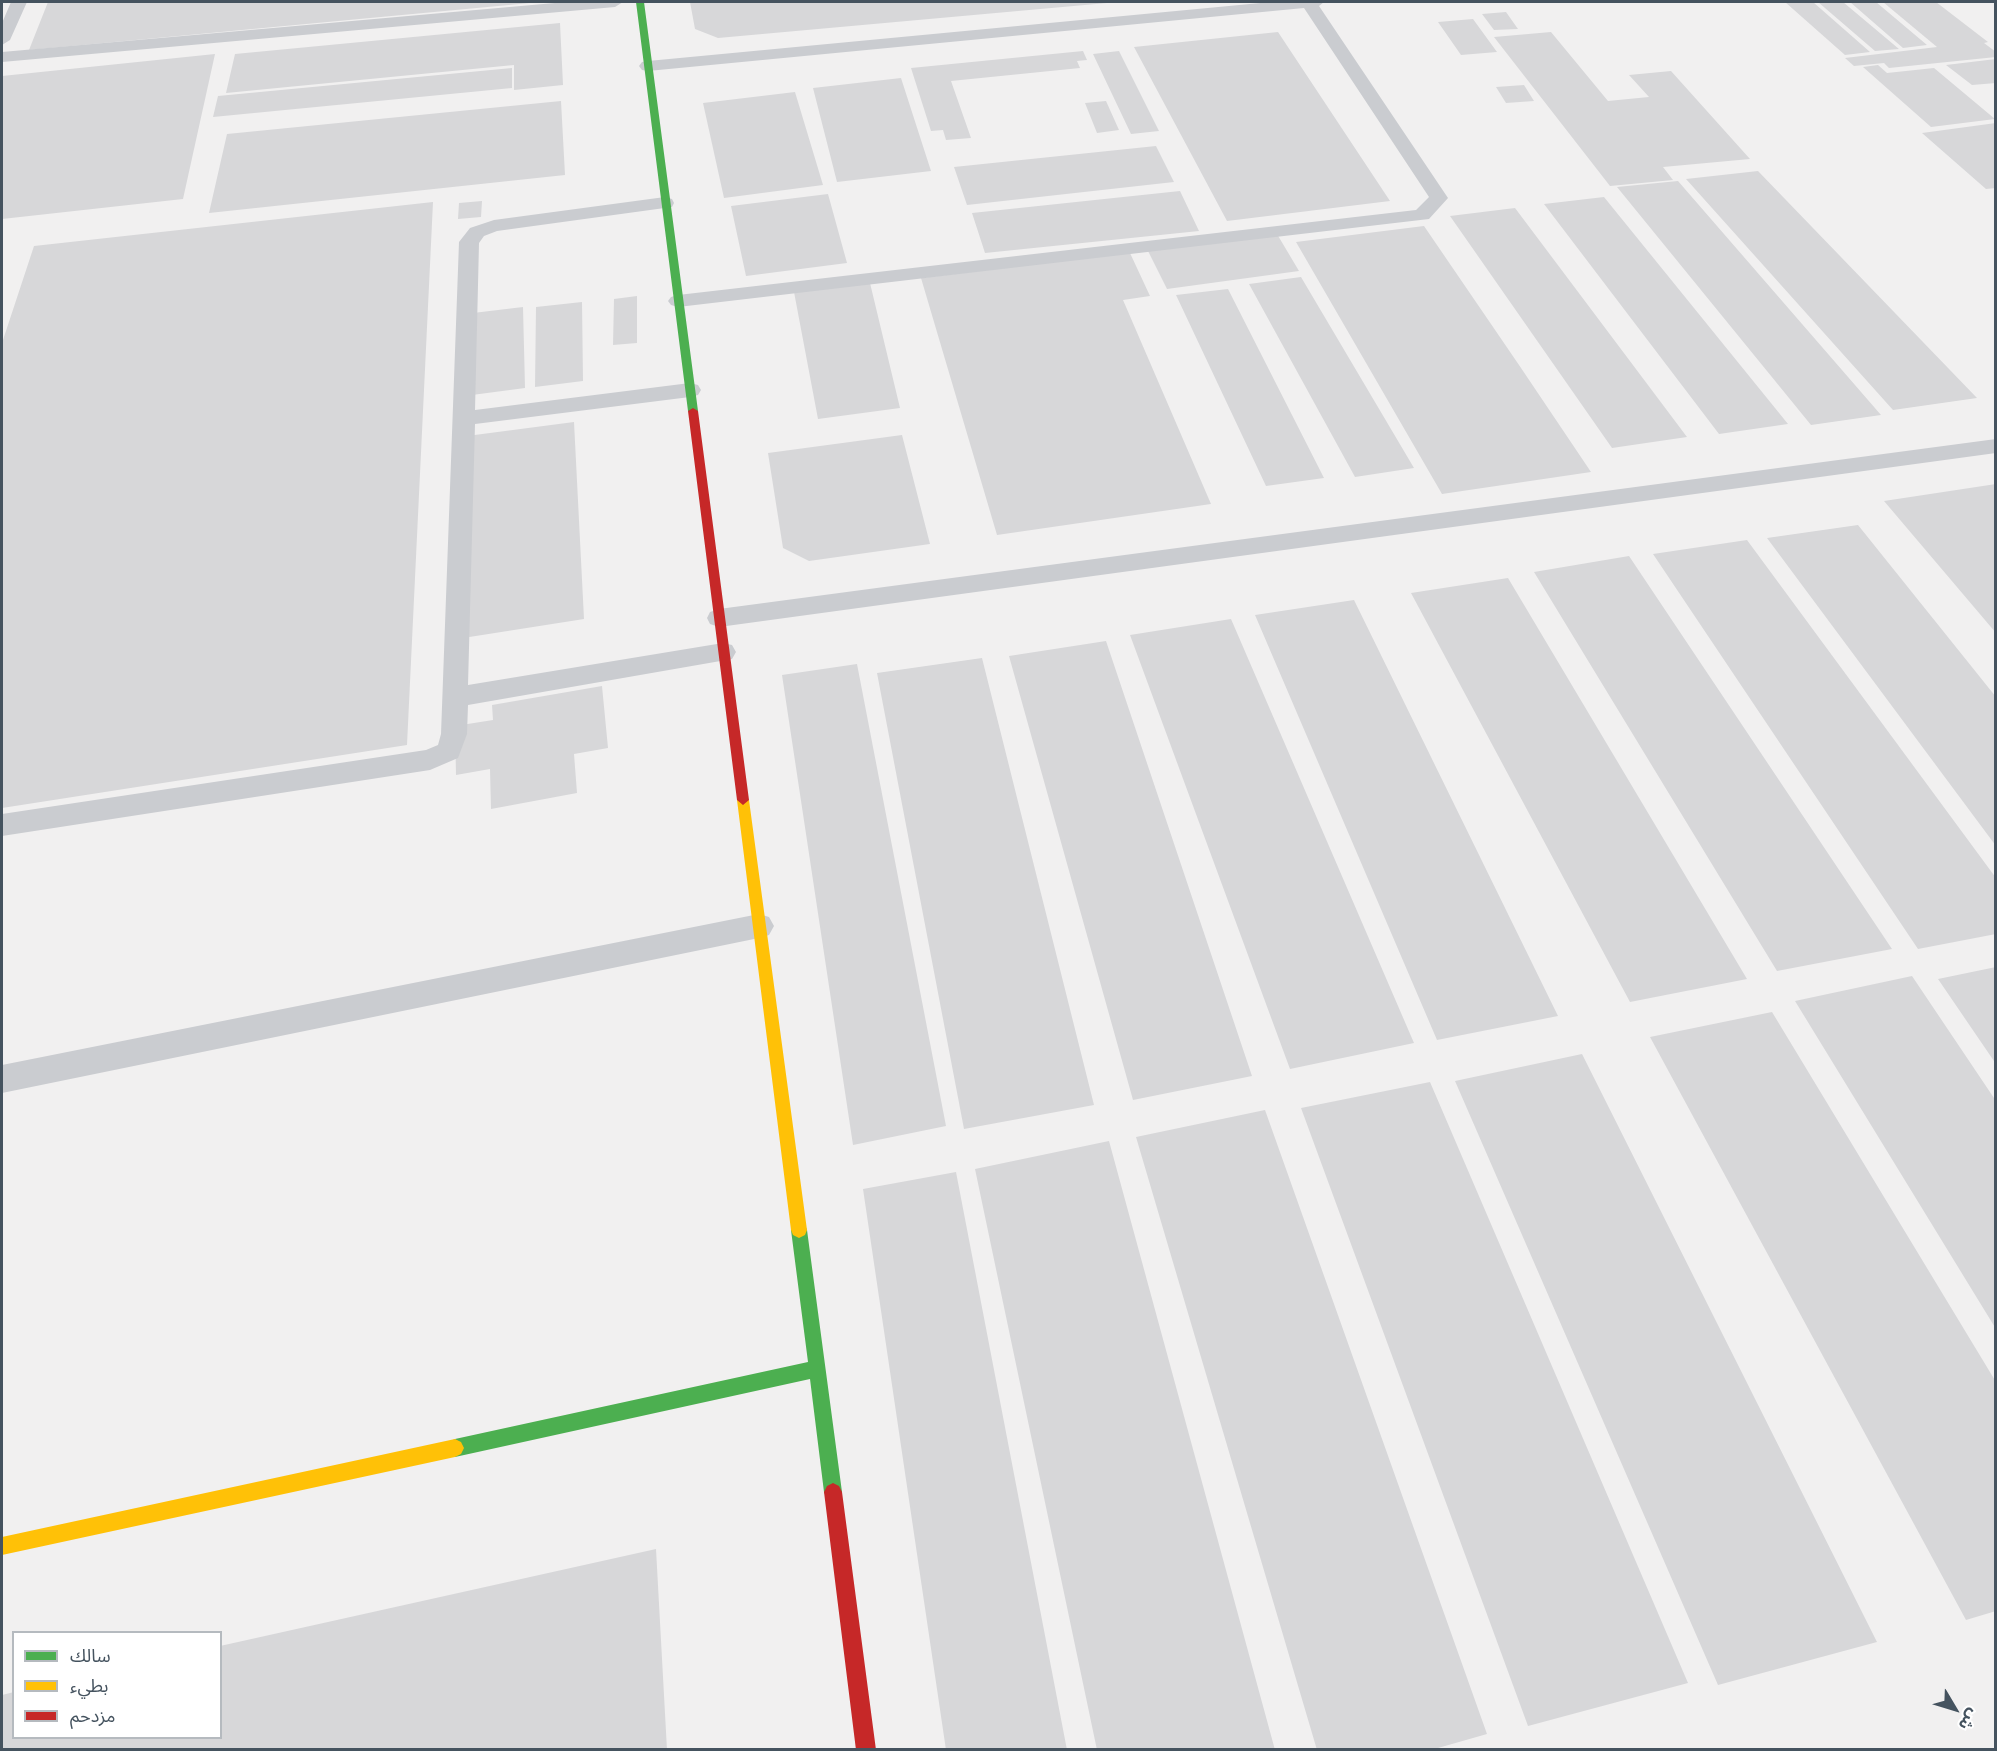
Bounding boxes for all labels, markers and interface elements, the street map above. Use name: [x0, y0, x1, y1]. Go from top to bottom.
legend: [12, 1631, 222, 1739]
text: سالك: [70, 1644, 111, 1666]
text: بطيء: [70, 1674, 108, 1696]
north arrow: [1925, 1679, 1985, 1739]
text: مزدحم: [70, 1704, 115, 1726]
text: ش: [1955, 1706, 1984, 1735]

